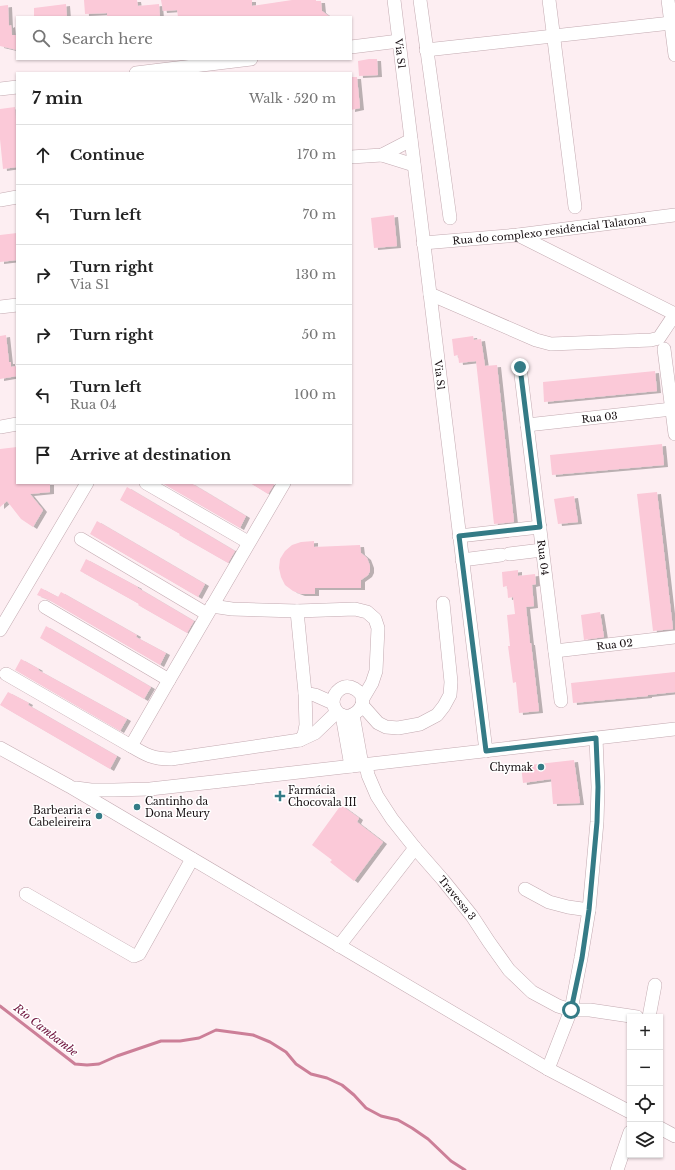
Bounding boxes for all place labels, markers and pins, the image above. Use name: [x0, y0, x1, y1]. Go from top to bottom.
place label: Chymak: [489, 761, 534, 774]
marker: Chymak: [536, 762, 546, 772]
place label: Farmácia Chocovala III: [288, 784, 357, 809]
marker: Farmácia Chocovala III: [275, 791, 285, 801]
place label: Cantinho da Dona Meury: [145, 795, 210, 820]
marker: Cantinho da Dona Meury: [132, 802, 142, 812]
place label: Barbearia e Cabeleireira: [29, 804, 91, 829]
marker: Barbearia e Cabeleireira: [94, 811, 104, 821]

